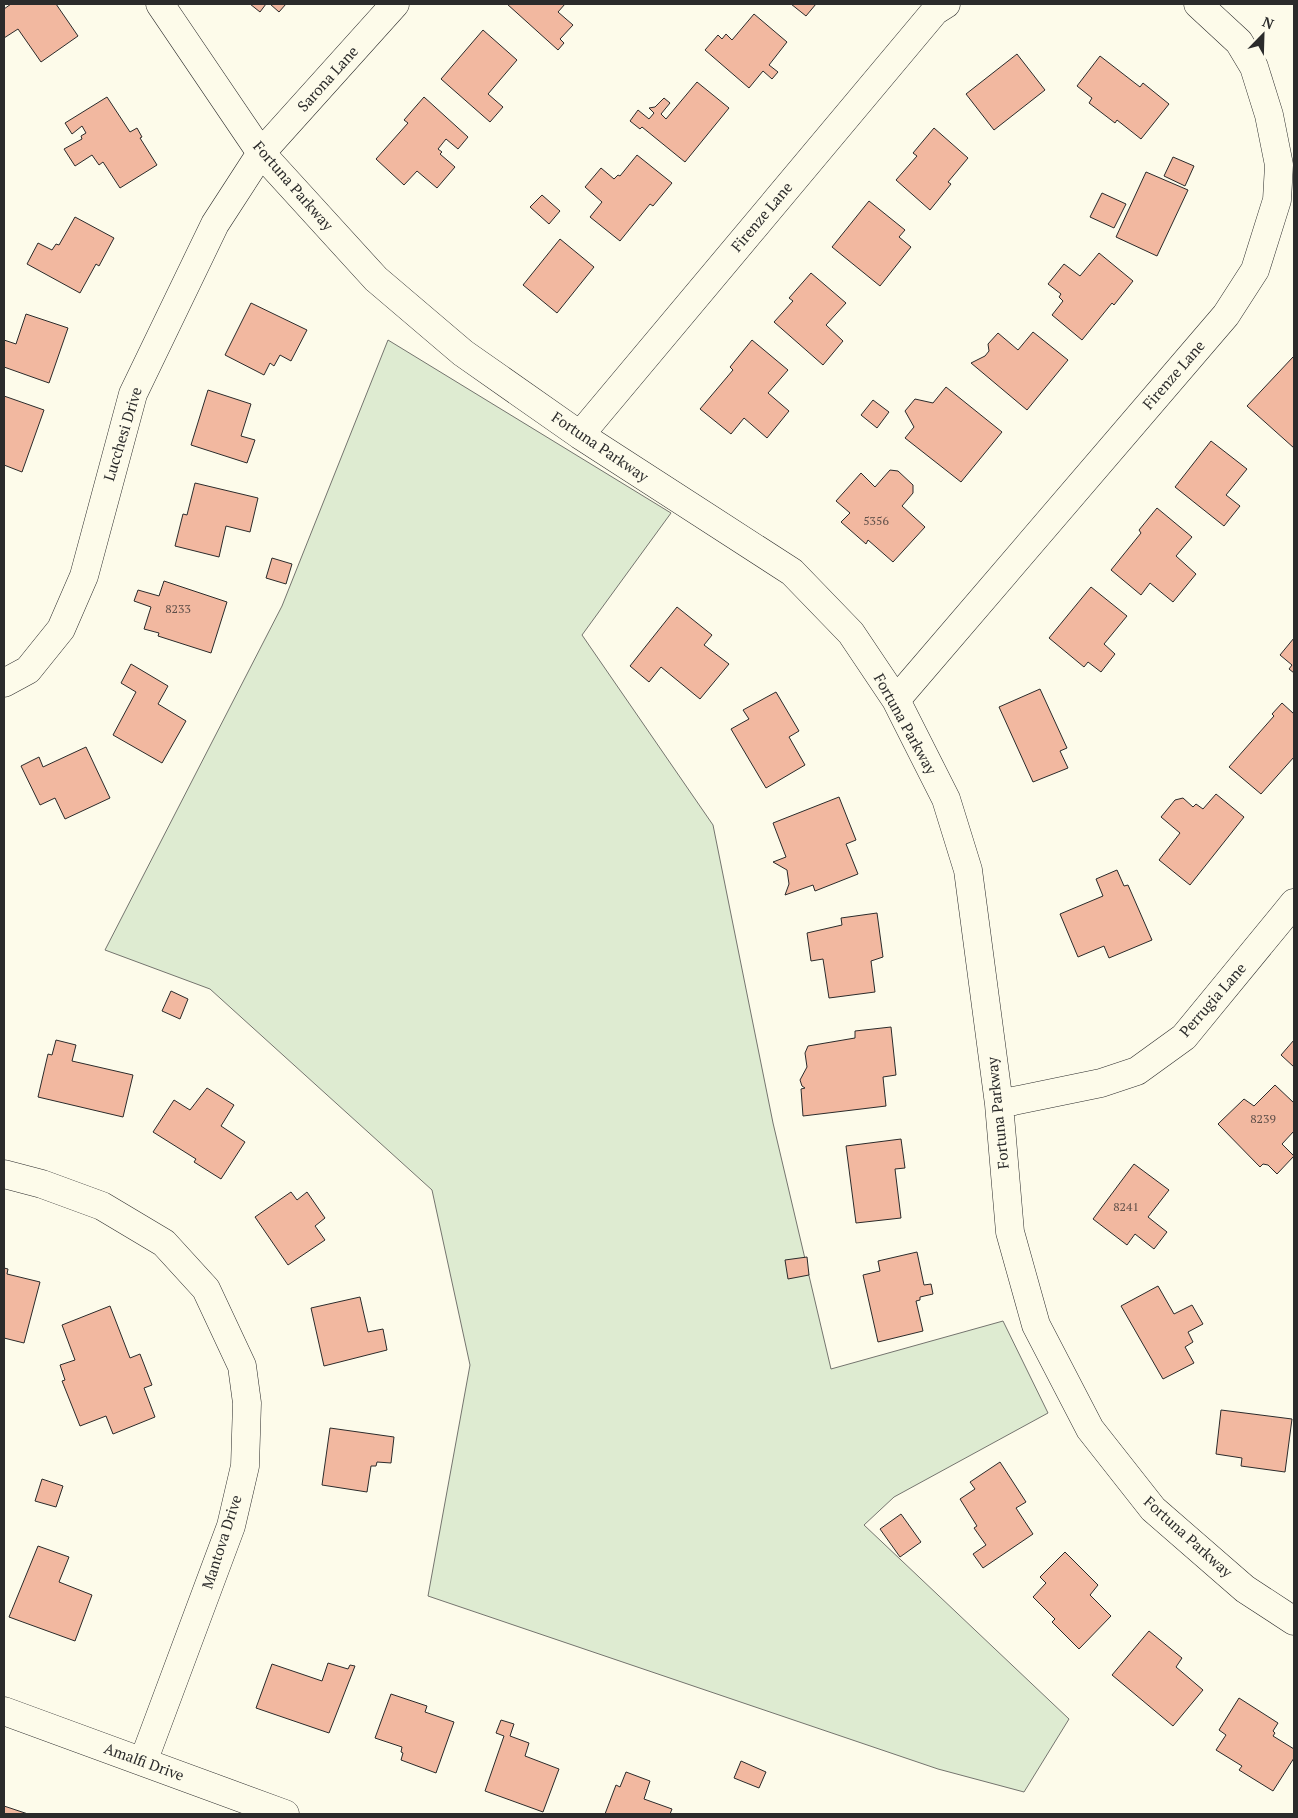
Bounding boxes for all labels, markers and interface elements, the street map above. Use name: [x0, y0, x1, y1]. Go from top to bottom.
north arrow: [1238, 10, 1288, 60]
text: N: [1260, 12, 1277, 34]
street label: Sarona Lane: [292, 41, 362, 116]
street label: Fortuna Parkway: [249, 136, 339, 235]
street label: Firenze Lane: [726, 177, 796, 256]
street label: Firenze Lane: [1138, 336, 1209, 413]
street label: Lucchesi Drive: [98, 384, 146, 483]
street label: Fortuna Parkway: [548, 406, 653, 486]
house number: 5356: [863, 513, 889, 528]
house number: 8233: [165, 601, 191, 616]
street label: Fortuna Parkway: [870, 669, 942, 778]
street label: Perrugia Lane: [1174, 958, 1250, 1041]
street label: Fortuna Parkway: [981, 1056, 1013, 1170]
house number: 8239: [1250, 1111, 1276, 1126]
house number: 8241: [1113, 1199, 1139, 1214]
street label: Fortuna Parkway: [1140, 1491, 1238, 1582]
street label: Mantova Drive: [196, 1492, 246, 1591]
street label: Amalfi Drive: [102, 1737, 187, 1785]

